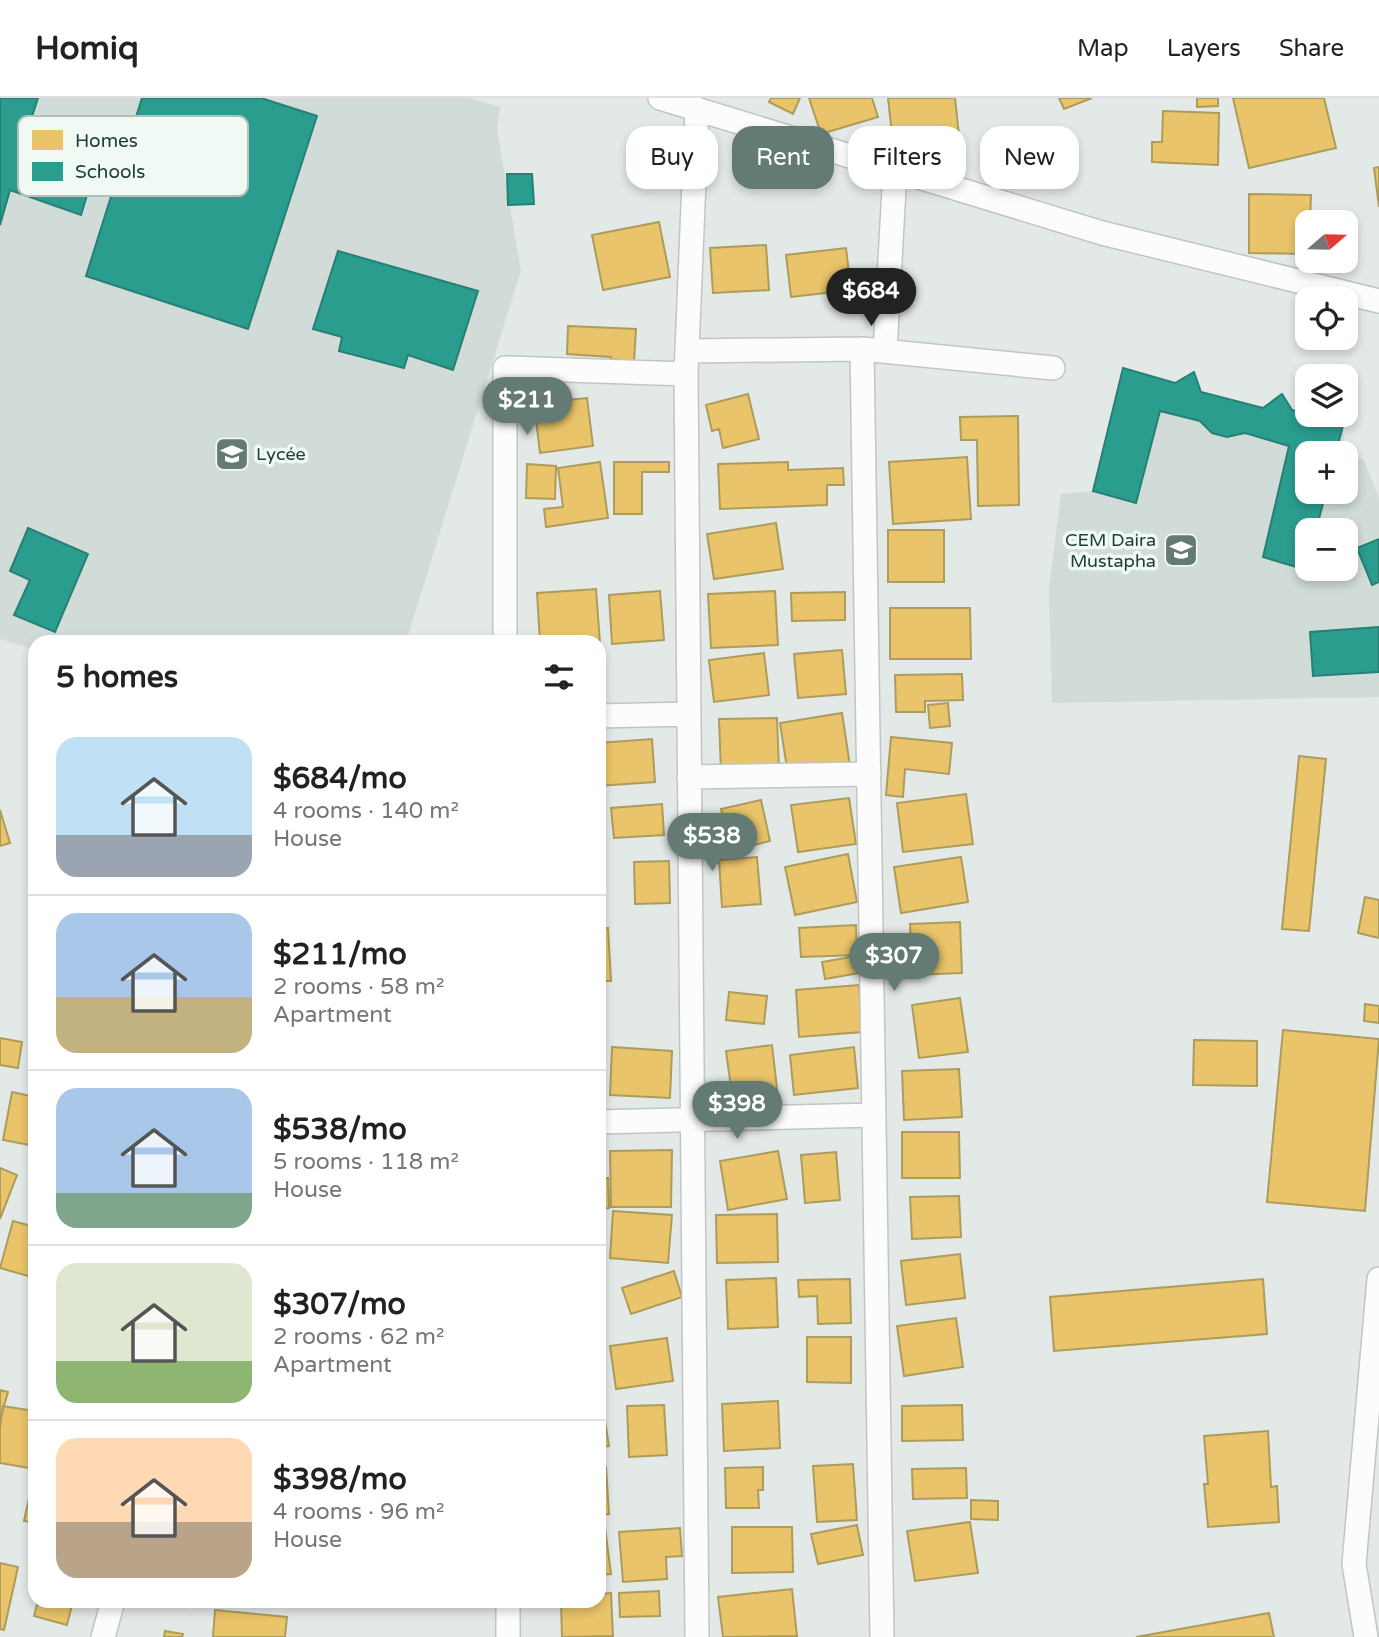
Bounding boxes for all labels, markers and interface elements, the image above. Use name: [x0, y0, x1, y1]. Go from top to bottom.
text: Homiq: [35, 29, 139, 68]
text: Map: [1077, 34, 1129, 63]
text: Layers: [1167, 34, 1241, 63]
text: Share: [1279, 34, 1344, 63]
legend: [18, 116, 248, 196]
chip: Buy: [626, 126, 718, 189]
chip: Rent: [732, 126, 834, 189]
chip: Filters: [848, 126, 966, 189]
chip: New: [980, 126, 1079, 189]
text: Homes: [75, 130, 138, 152]
text: Schools: [75, 161, 145, 183]
north arrow: [1295, 210, 1358, 273]
map controls: [1295, 210, 1358, 581]
pin: $684: [830, 268, 912, 328]
text: $684: [842, 277, 900, 305]
button: locate: [1295, 287, 1358, 350]
button: layers: [1295, 364, 1358, 427]
pin: $211: [486, 378, 568, 437]
text: $211: [498, 386, 556, 414]
school or university icon: Lycée: [213, 435, 251, 473]
button: +: [1295, 441, 1358, 504]
place label: Lycée: [256, 443, 306, 465]
button: −: [1295, 518, 1358, 581]
place label: CEM Daira Mustapha: [1065, 529, 1156, 572]
school or university icon: CEM Daira Mustapha: [1162, 531, 1200, 569]
icon: filters: [540, 658, 578, 696]
text: 5 homes: [56, 659, 178, 696]
text: $684/mo: [273, 760, 407, 797]
icon: home: [112, 765, 196, 849]
text: 4 rooms · 140 m²: [273, 797, 459, 825]
pin: $538: [671, 814, 753, 873]
text: $538: [683, 822, 741, 850]
text: House: [273, 825, 342, 853]
pin: $307: [853, 934, 935, 993]
text: $211/mo: [273, 936, 407, 973]
icon: home: [112, 941, 196, 1025]
text: $307: [865, 942, 923, 970]
text: 2 rooms · 58 m²: [273, 973, 444, 1001]
text: Apartment: [273, 1001, 392, 1029]
pin: $398: [696, 1082, 778, 1141]
text: $398: [708, 1090, 766, 1118]
text: $538/mo: [273, 1111, 407, 1148]
icon: home: [112, 1116, 196, 1200]
text: 5 rooms · 118 m²: [273, 1148, 459, 1176]
text: House: [273, 1176, 342, 1204]
text: $307/mo: [273, 1286, 406, 1323]
icon: home: [112, 1291, 196, 1375]
text: 2 rooms · 62 m²: [273, 1323, 444, 1351]
text: Apartment: [273, 1351, 392, 1379]
text: $398/mo: [273, 1461, 407, 1498]
icon: home: [112, 1466, 196, 1550]
text: 4 rooms · 96 m²: [273, 1498, 444, 1526]
text: House: [273, 1526, 342, 1554]

